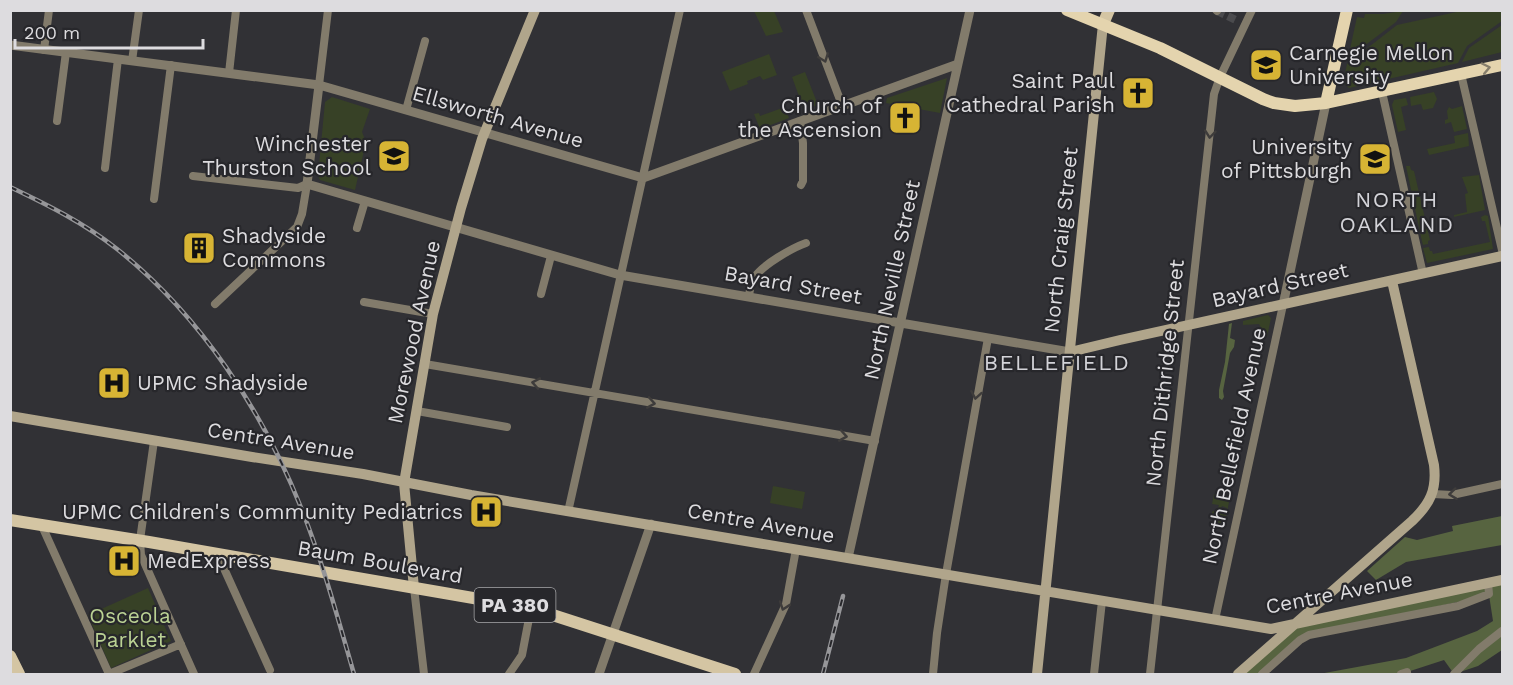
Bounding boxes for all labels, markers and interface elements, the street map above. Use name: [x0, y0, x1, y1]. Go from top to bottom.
scale bar: [15, 12, 202, 50]
text: 200 m: [24, 22, 80, 43]
place label: Carnegie Mellon University: [1289, 40, 1453, 89]
school or university icon: Carnegie Mellon University: [1248, 47, 1284, 83]
one-way arrow: [817, 52, 829, 63]
one-way arrow: [1481, 63, 1491, 76]
place label: Saint Paul Cathedral Parish: [946, 68, 1116, 117]
church icon: Saint Paul Cathedral Parish: [1120, 75, 1156, 111]
street label: Ellsworth Avenue: [410, 80, 587, 153]
place label: Church of the Ascension: [738, 93, 882, 142]
church icon: Church of the Ascension: [887, 100, 923, 136]
one-way arrow: [1204, 130, 1217, 139]
place label: Winchester Thurston School: [202, 131, 372, 180]
place label: University of Pittsburgh: [1221, 134, 1352, 183]
school or university icon: Winchester Thurston School: [376, 138, 412, 174]
school or university icon: University of Pittsburgh: [1357, 141, 1393, 177]
street label: North Craig Street: [1038, 146, 1083, 334]
street label: North Neville Street: [858, 178, 925, 382]
district label: NORTH OAKLAND: [1339, 187, 1455, 237]
place label: Shadyside Commons: [222, 223, 326, 272]
building icon: Shadyside Commons: [181, 230, 217, 266]
street label: Morewood Avenue: [382, 238, 445, 426]
street label: Bayard Street: [1209, 257, 1351, 312]
street label: North Dithridge Street: [1140, 258, 1189, 488]
street label: Bayard Street: [722, 260, 864, 309]
street label: North Bellefield Avenue: [1196, 325, 1271, 567]
district label: BELLEFIELD: [984, 350, 1130, 375]
hospital icon: UPMC Shadyside: [96, 365, 132, 401]
place label: UPMC Shadyside: [137, 370, 308, 395]
one-way arrow: [531, 377, 541, 390]
one-way arrow: [971, 391, 983, 400]
one-way arrow: [646, 396, 656, 408]
street label: Centre Avenue: [205, 416, 357, 465]
one-way arrow: [839, 429, 848, 441]
one-way arrow: [1448, 487, 1458, 499]
hospital icon: UPMC Children's Community Pediatrics: [468, 494, 504, 530]
street label: Centre Avenue: [685, 497, 837, 548]
place label: UPMC Children's Community Pediatrics: [62, 499, 463, 524]
street label: Baum Boulevard: [296, 535, 465, 588]
hospital icon: MedExpress: [106, 543, 142, 579]
place label: MedExpress: [147, 548, 270, 573]
street label: Centre Avenue: [1263, 566, 1414, 619]
road number: PA 380: [474, 588, 556, 622]
one-way arrow: [779, 600, 792, 611]
park label: Osceola Parklet: [89, 603, 171, 652]

